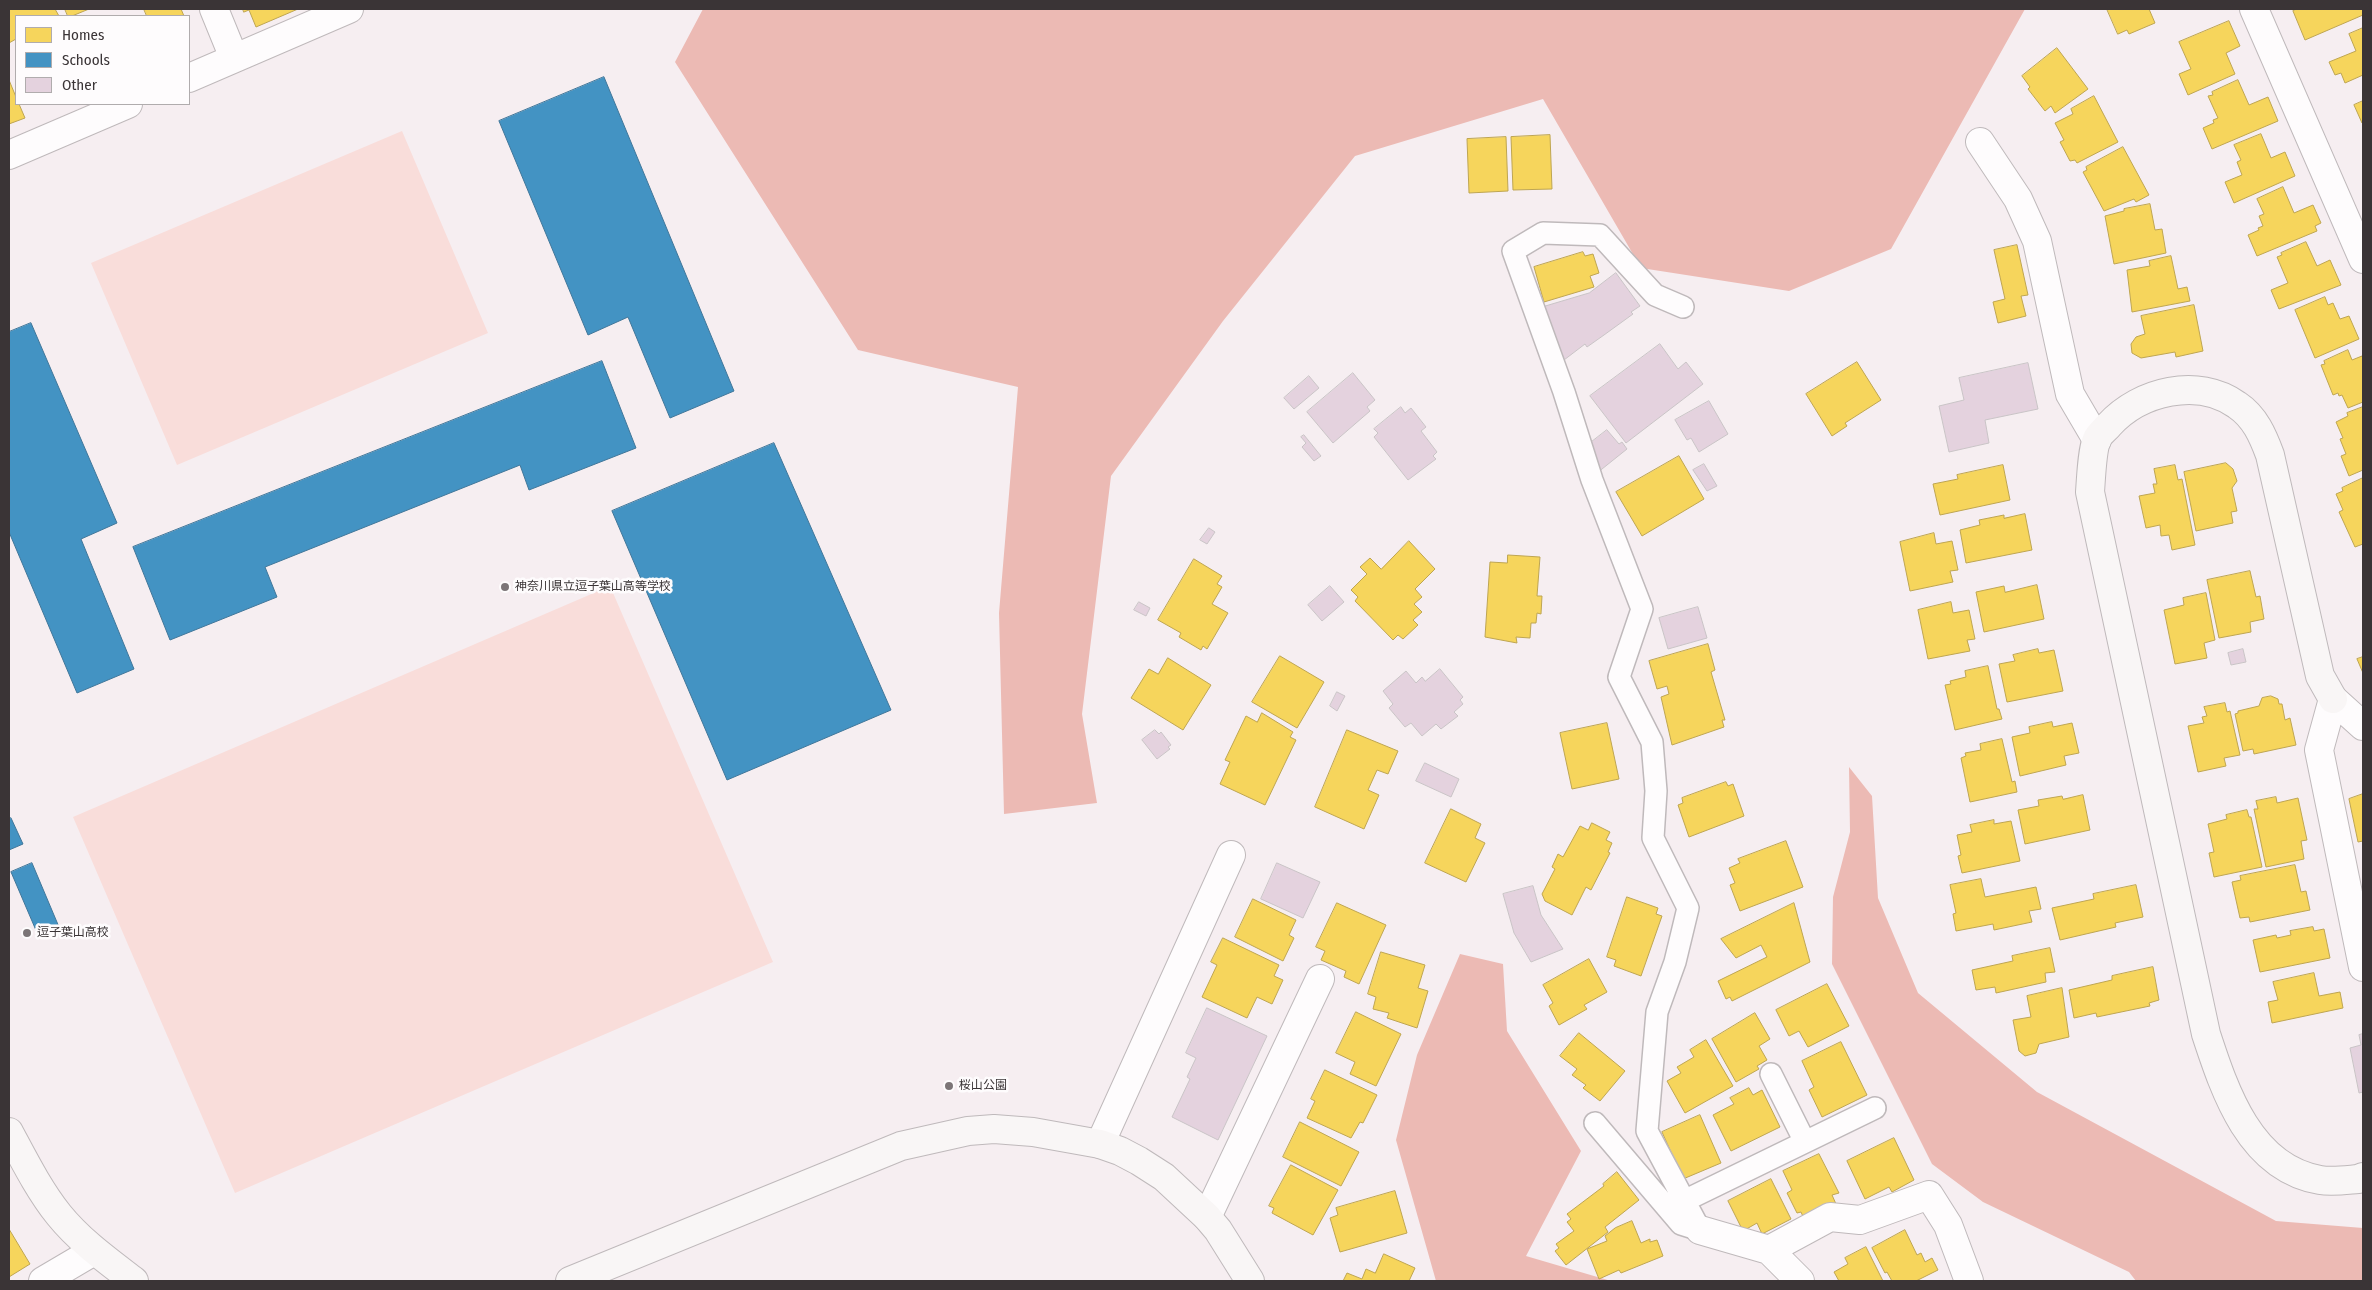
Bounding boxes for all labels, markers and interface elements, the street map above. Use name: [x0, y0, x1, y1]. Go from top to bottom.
legend: [15, 15, 190, 105]
text: Homes: [62, 26, 104, 44]
text: Schools: [62, 51, 110, 69]
text: Other: [62, 76, 97, 94]
place label: 神奈川県立逗子葉山高等学校: [515, 580, 671, 594]
marker: 神奈川県立逗子葉山高等学校: [499, 581, 511, 593]
place label: 逗子葉山高校: [37, 926, 109, 940]
marker: 逗子葉山高校: [21, 927, 33, 939]
place label: 桜山公園: [959, 1079, 1007, 1093]
marker: 桜山公園: [943, 1080, 955, 1092]

